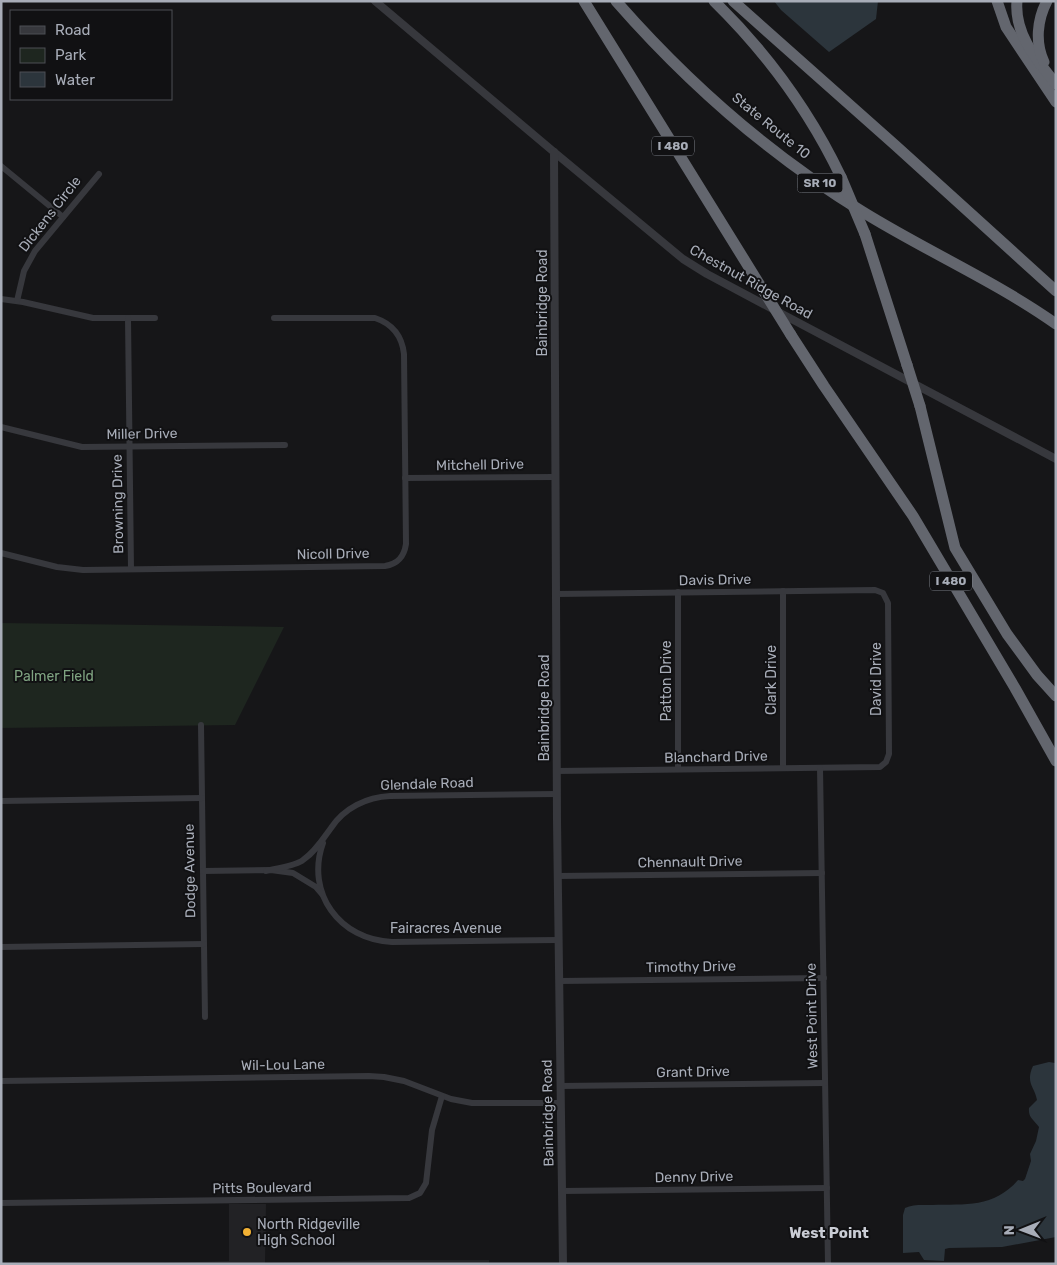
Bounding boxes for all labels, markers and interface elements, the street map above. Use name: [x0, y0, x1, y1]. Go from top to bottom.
legend: [10, 10, 172, 100]
text: Road: [55, 21, 91, 39]
text: Park: [55, 46, 86, 64]
text: Water: [55, 71, 95, 89]
street label: State Route 10: [728, 89, 814, 163]
road number: I 480: [652, 136, 694, 156]
street label: Dickens Circle: [15, 173, 85, 255]
road number: SR 10: [798, 174, 842, 192]
street label: Chestnut Ridge Road: [687, 241, 815, 323]
street label: Bainbridge Road: [534, 249, 551, 357]
street label: Miller Drive: [106, 425, 178, 443]
street label: Browning Drive: [109, 454, 127, 554]
street label: Mitchell Drive: [436, 456, 524, 474]
street label: Nicoll Drive: [296, 545, 370, 563]
street label: Davis Drive: [679, 571, 752, 589]
road number: I 480: [930, 572, 972, 590]
street label: Patton Drive: [658, 640, 675, 722]
street label: David Drive: [868, 642, 885, 716]
street label: Clark Drive: [763, 645, 780, 715]
street label: Bainbridge Road: [536, 654, 553, 762]
park label: Palmer Field: [14, 668, 94, 685]
street label: Blanchard Drive: [664, 748, 768, 766]
street label: Glendale Road: [380, 774, 474, 794]
street label: Dodge Avenue: [181, 824, 199, 918]
street label: Chennault Drive: [637, 853, 743, 871]
street label: Fairacres Avenue: [390, 920, 502, 937]
street label: Timothy Drive: [646, 958, 736, 976]
street label: West Point Drive: [803, 963, 821, 1069]
street label: Wil-Lou Lane: [241, 1056, 325, 1074]
street label: Bainbridge Road: [539, 1059, 557, 1167]
street label: Grant Drive: [656, 1063, 730, 1081]
street label: Denny Drive: [654, 1168, 734, 1186]
street label: Pitts Boulevard: [212, 1179, 312, 1197]
north arrow: [997, 1205, 1047, 1255]
place label: North Ridgeville High School: [257, 1216, 360, 1249]
district label: West Point: [789, 1224, 869, 1242]
text: N: [1001, 1225, 1018, 1235]
marker: North Ridgeville High School: [241, 1226, 253, 1238]

